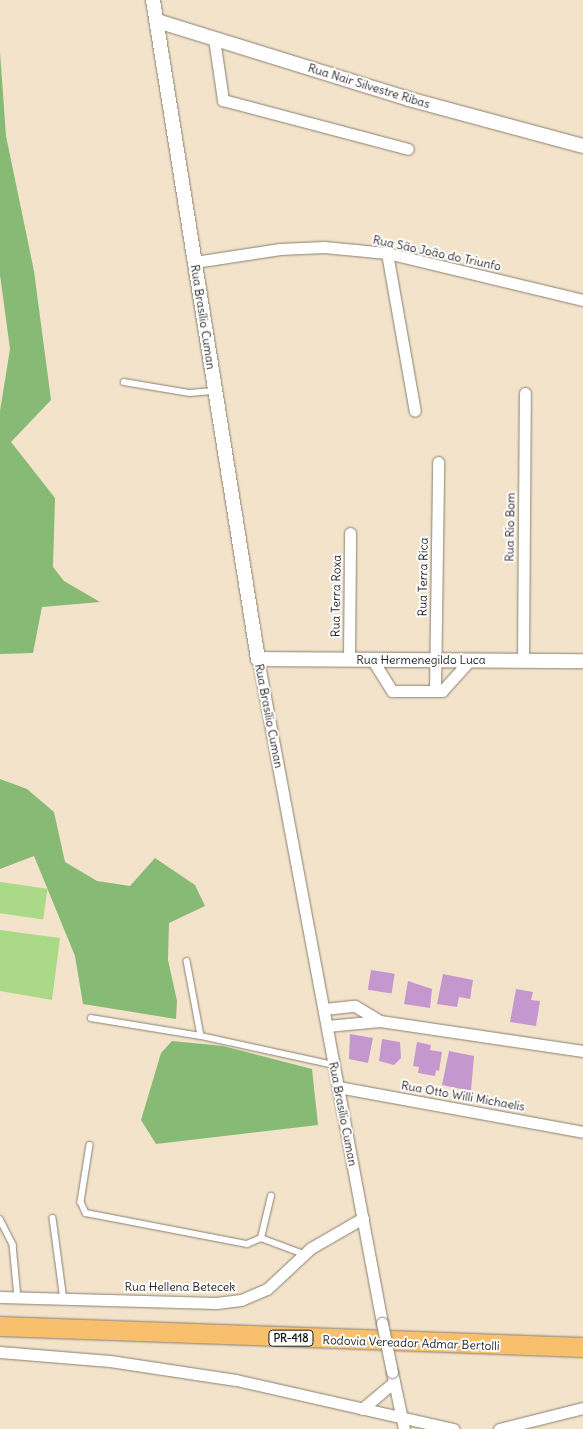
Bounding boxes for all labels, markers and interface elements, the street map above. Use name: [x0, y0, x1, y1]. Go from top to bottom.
street label: Rua Nair Silvestre Ribas: [306, 61, 432, 111]
street label: Rua São João do Triunfo: [372, 232, 502, 274]
street label: Rua Brasílio Cuman: [188, 264, 218, 370]
street label: Rua Rio Bom: [502, 492, 518, 562]
street label: Rua Terra Rica: [415, 538, 431, 616]
street label: Rua Terra Roxa: [328, 555, 344, 637]
street label: Rua Hermenegildo Luca: [356, 653, 486, 667]
street label: Rua Brasílio Cuman: [252, 663, 286, 769]
street label: Rua Brasílio Cuman: [326, 1061, 360, 1167]
street label: Rua Otto Willi Michaelis: [400, 1078, 526, 1114]
street label: Rua Hellena Betecek: [125, 1280, 235, 1294]
road number: PR-418: [267, 1330, 315, 1346]
street label: Rodovia Vereador Admar Bertolli: [322, 1333, 500, 1353]

